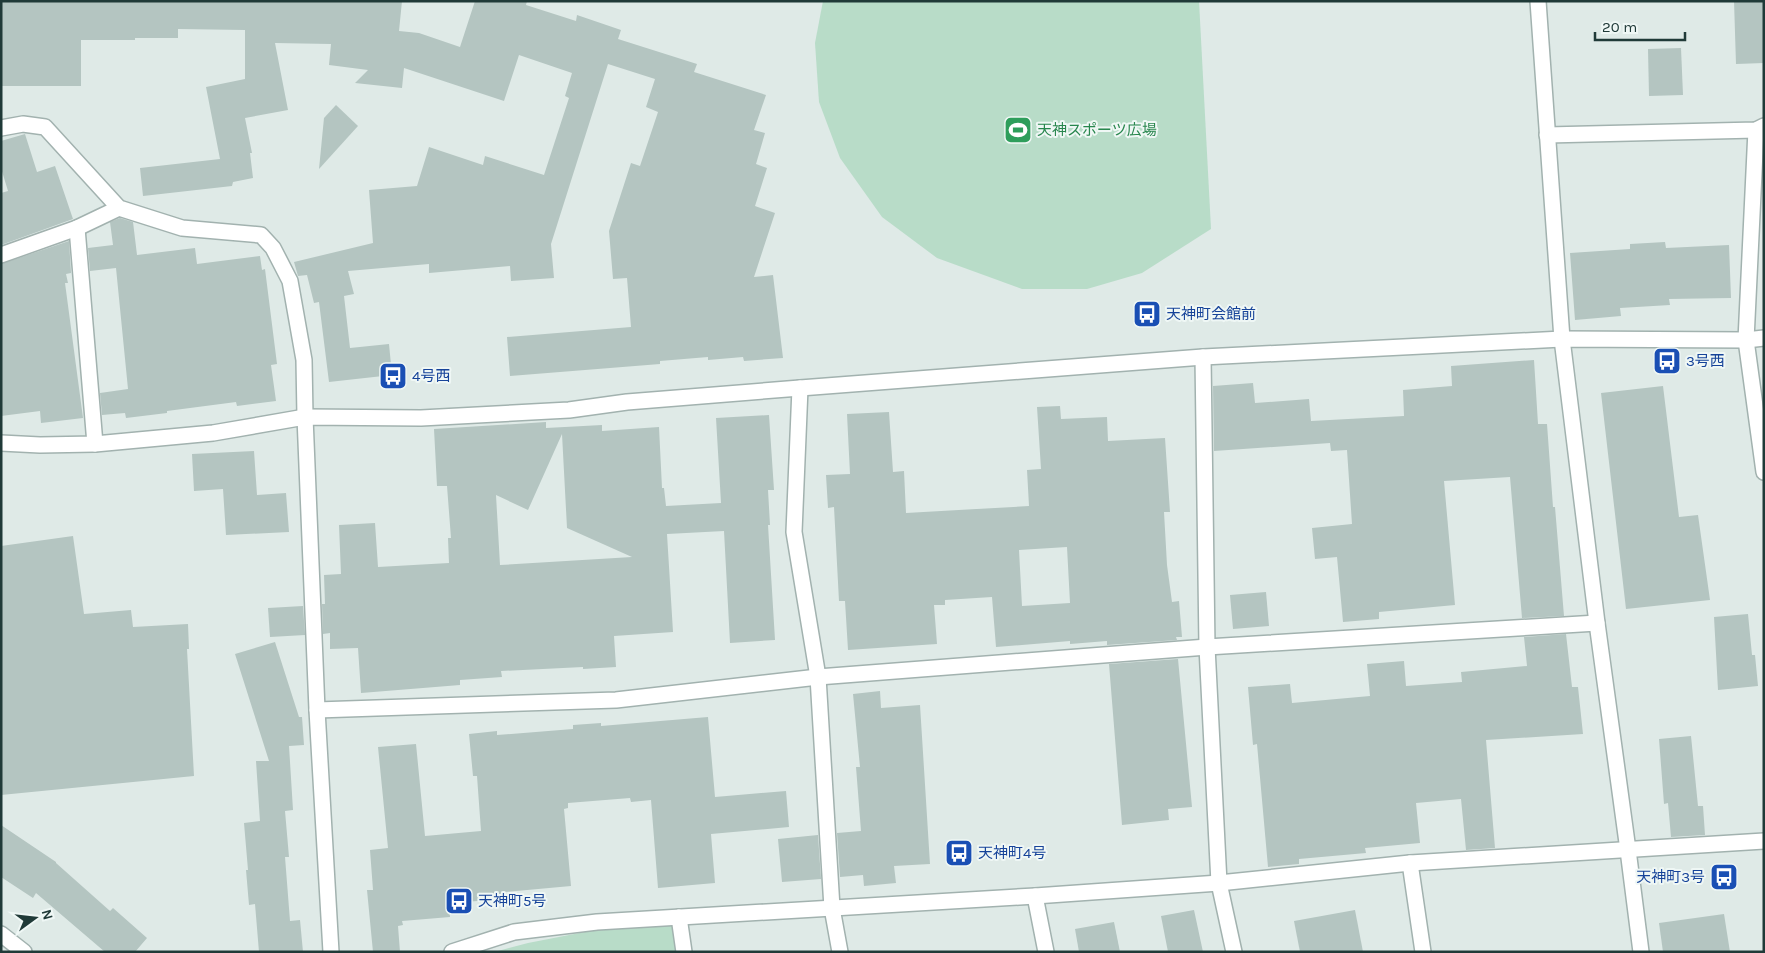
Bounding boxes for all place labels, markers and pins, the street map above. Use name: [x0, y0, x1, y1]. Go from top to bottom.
sports icon: 天神スポーツ広場: [1003, 115, 1033, 145]
place label: 天神スポーツ広場: [1037, 121, 1157, 139]
bus stop icon: 天神町会館前: [1132, 299, 1162, 329]
place label: 天神町会館前: [1166, 305, 1256, 323]
bus stop icon: 3号西: [1652, 346, 1682, 376]
place label: 3号西: [1686, 352, 1725, 370]
bus stop icon: 4号西: [378, 361, 408, 391]
place label: 4号西: [412, 367, 450, 385]
bus stop icon: 天神町4号: [944, 838, 974, 868]
place label: 天神町4号: [978, 844, 1046, 862]
bus stop icon: 天神町3号: [1709, 862, 1739, 892]
place label: 天神町3号: [1636, 868, 1705, 886]
bus stop icon: 天神町5号: [444, 886, 474, 916]
place label: 天神町5号: [478, 892, 546, 910]

